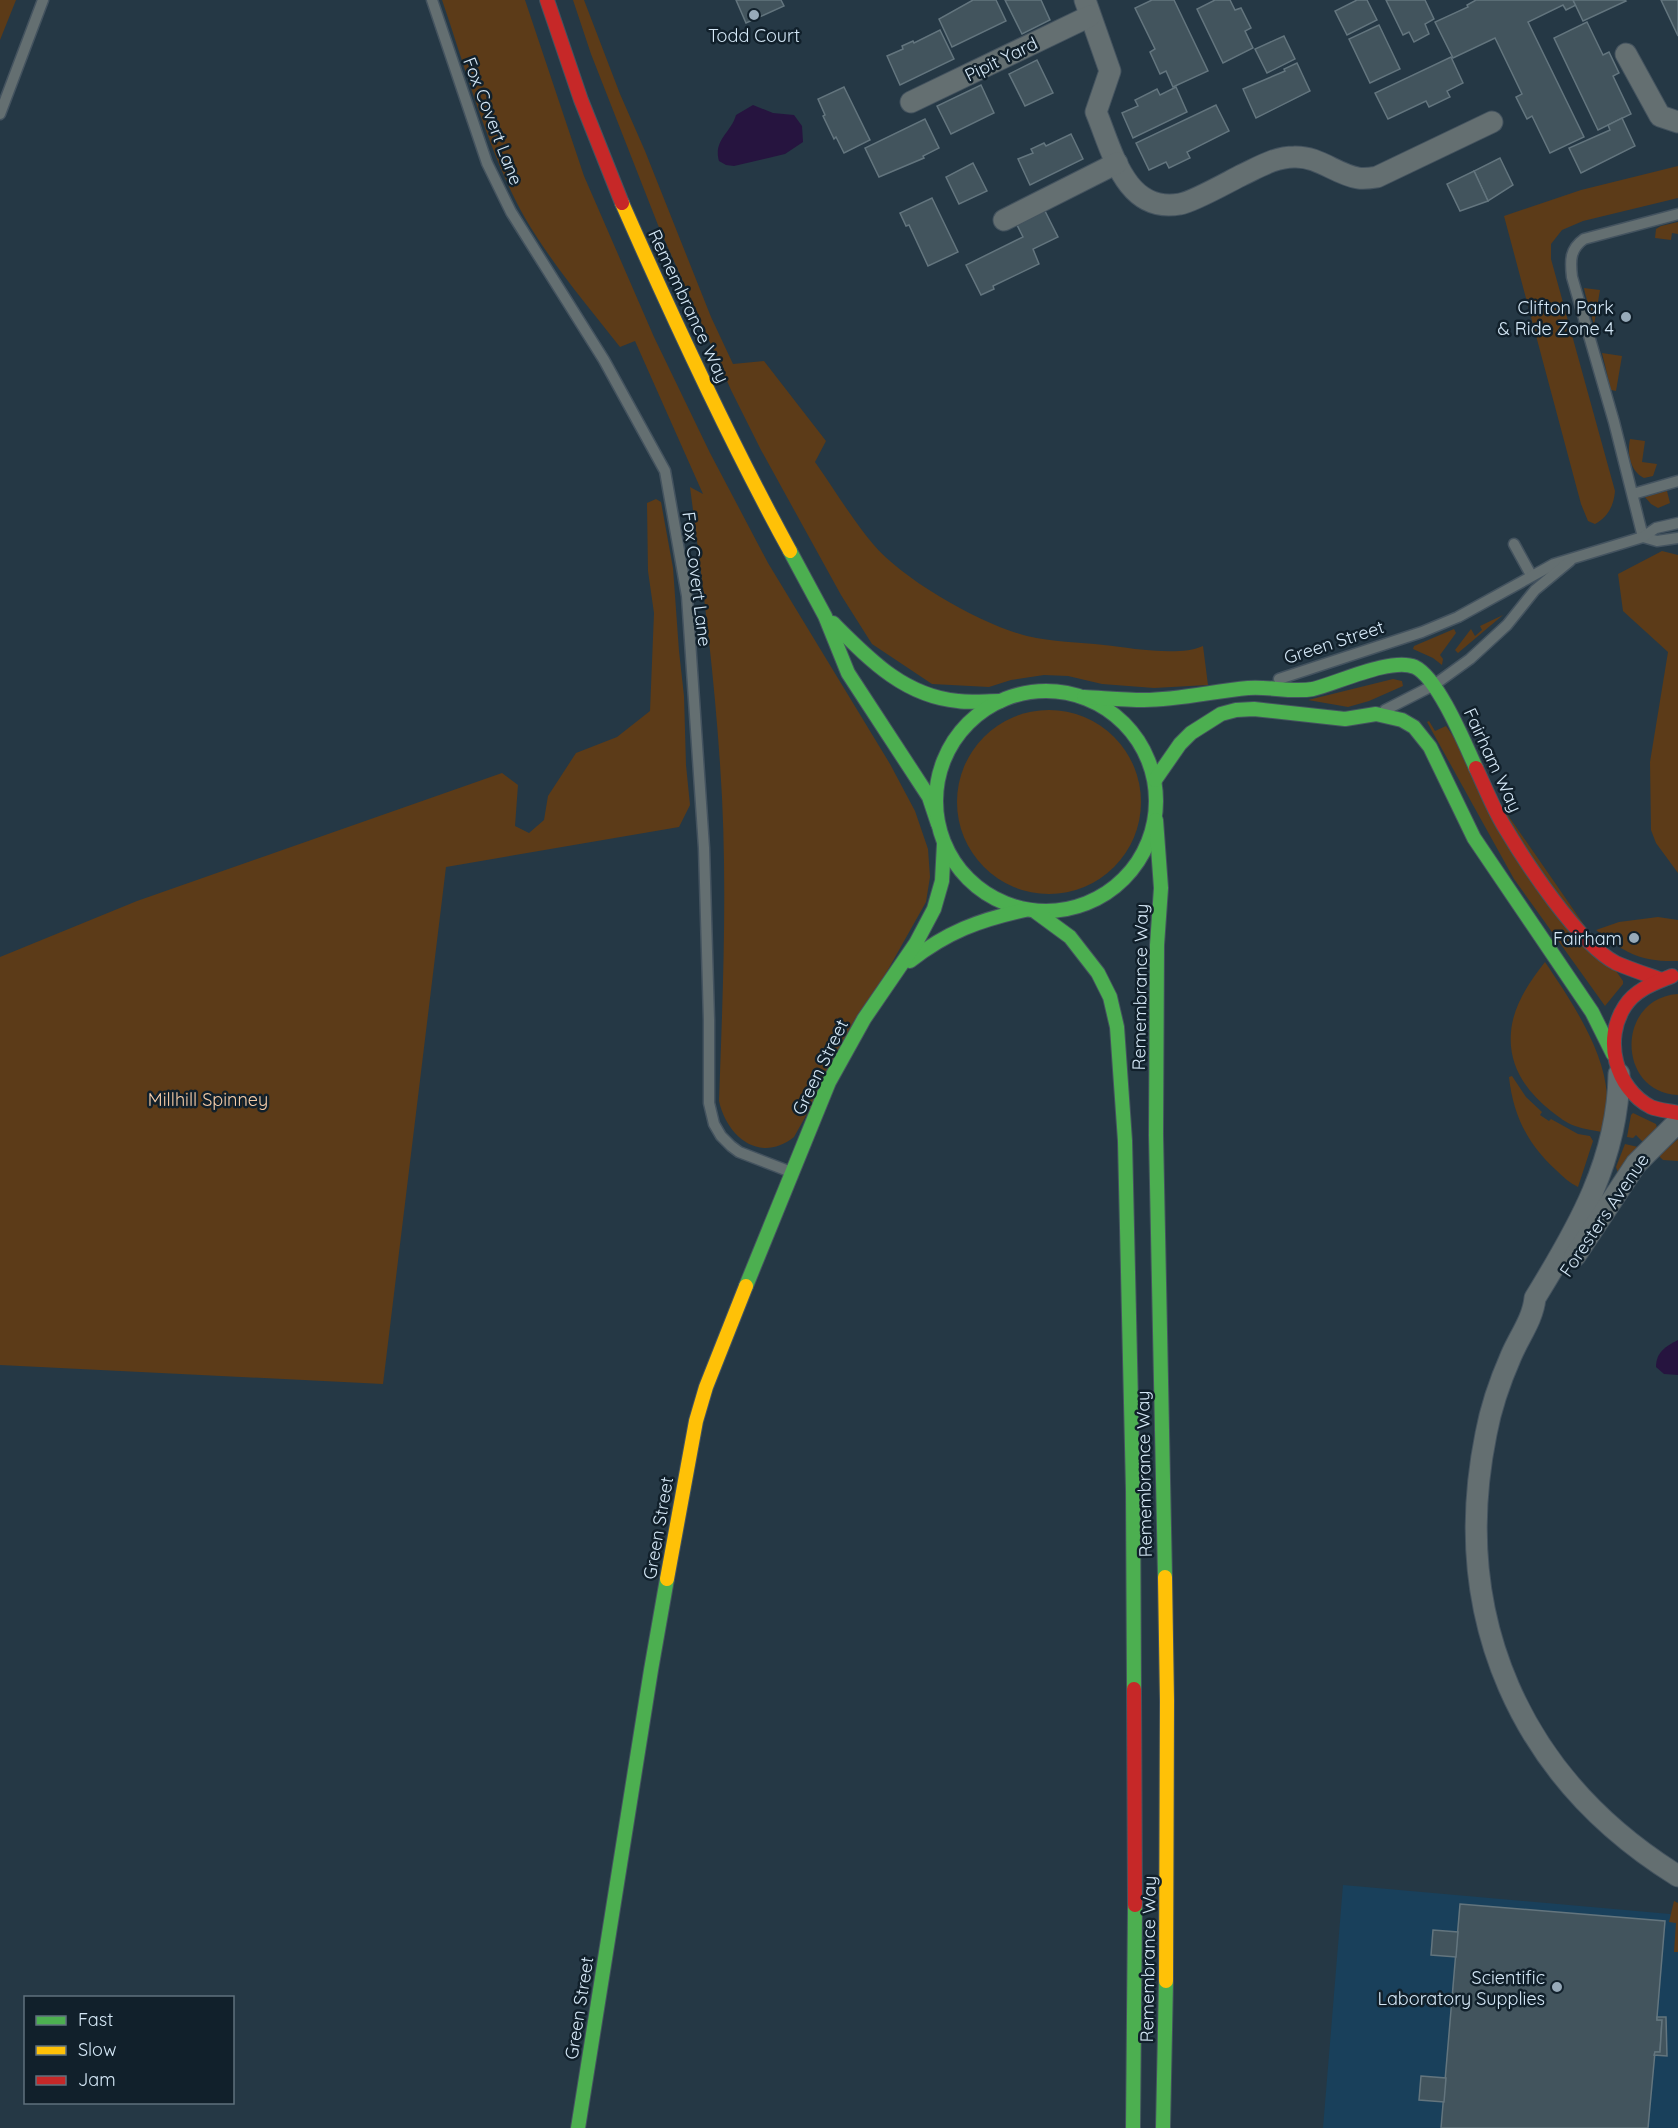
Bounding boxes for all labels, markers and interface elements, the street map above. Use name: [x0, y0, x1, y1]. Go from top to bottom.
marker: Todd Court: [747, 8, 761, 22]
place label: Todd Court: [708, 24, 800, 47]
street label: Pipit Yard: [961, 32, 1041, 86]
street label: Fox Covert Lane: [458, 54, 528, 188]
street label: Remembrance Way: [643, 226, 735, 386]
place label: Clifton Park & Ride Zone 4: [1498, 296, 1614, 340]
marker: Clifton Park & Ride Zone 4: [1619, 310, 1633, 324]
street label: Fox Covert Lane: [677, 510, 717, 648]
street label: Green Street: [1281, 615, 1387, 669]
street label: Fairham Way: [1459, 704, 1527, 816]
street label: Remembrance Way: [1127, 903, 1153, 1071]
place label: Fairham: [1553, 927, 1622, 950]
marker: Fairham: [1627, 931, 1641, 945]
street label: Green Street: [787, 1015, 853, 1119]
park label: Millhill Spinney: [148, 1088, 268, 1111]
street label: Foresters Avenue: [1554, 1149, 1654, 1281]
street label: Remembrance Way: [1131, 1390, 1157, 1558]
street label: Green Street: [638, 1475, 678, 1581]
street label: Remembrance Way: [1135, 1875, 1161, 2043]
street label: Green Street: [560, 1955, 598, 2061]
place label: Scientific Laboratory Supplies: [1377, 1966, 1545, 2010]
marker: Scientific Laboratory Supplies: [1550, 1980, 1564, 1994]
legend: [24, 1996, 234, 2104]
text: Fast: [78, 2008, 113, 2031]
text: Slow: [78, 2038, 116, 2061]
text: Jam: [78, 2068, 116, 2091]

